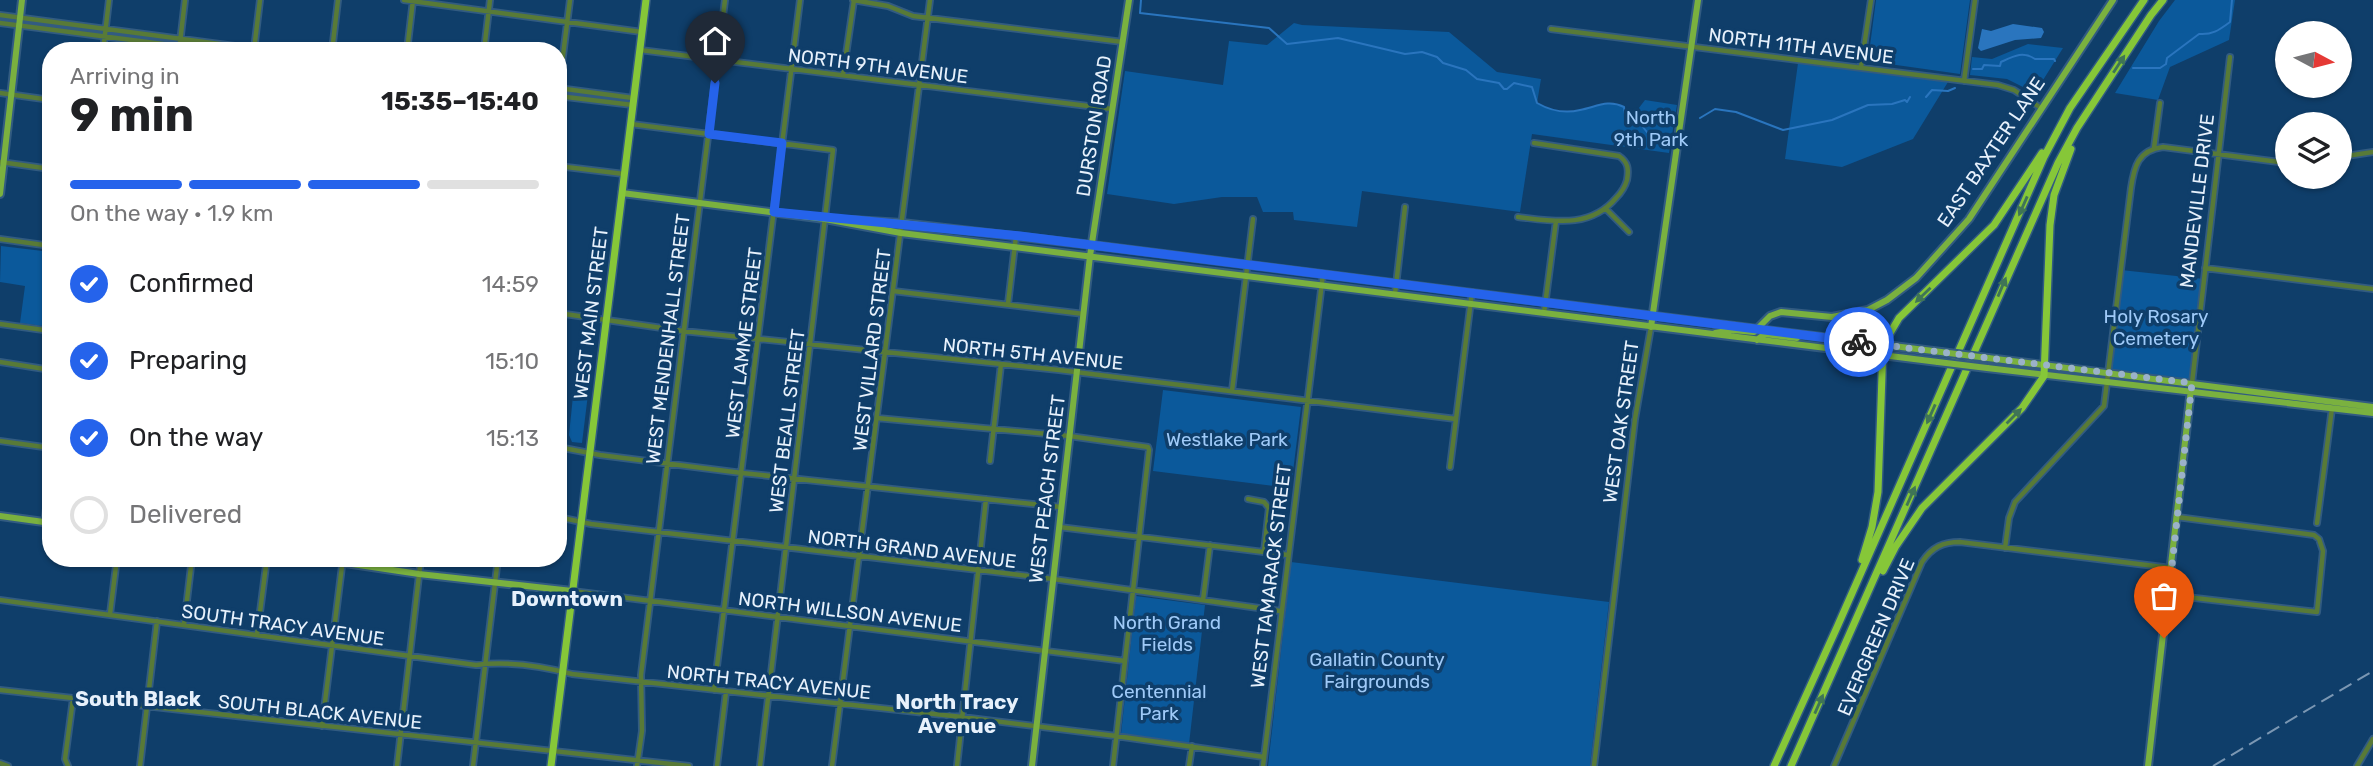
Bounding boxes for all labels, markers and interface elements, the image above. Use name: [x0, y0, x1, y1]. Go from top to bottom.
pin: [685, 11, 745, 83]
north arrow: [2275, 21, 2352, 98]
map controls: [2275, 21, 2352, 189]
icon: home: [696, 22, 734, 60]
street label: NORTH 11TH AVENUE: [1707, 23, 1895, 69]
street label: NORTH 9TH AVENUE: [787, 44, 969, 88]
street label: DURSTON ROAD: [1071, 54, 1117, 198]
one-way arrow: [2112, 55, 2125, 74]
text: Arriving in: [70, 62, 180, 90]
street label: EAST BAXTER LANE: [1932, 73, 2050, 231]
text: 15:35–15:40: [381, 86, 539, 117]
text: 9 min: [70, 88, 194, 143]
park label: North 9th Park: [1614, 106, 1688, 151]
button: layers: [2275, 112, 2352, 189]
street label: MANDEVILLE DRIVE: [2175, 113, 2219, 289]
one-way arrow: [2017, 196, 2029, 216]
text: On the way · 1.9 km: [70, 199, 273, 227]
street label: WEST MENDENHALL STREET: [641, 212, 695, 466]
street label: WEST MAIN STREET: [569, 225, 613, 401]
street label: WEST LAMME STREET: [721, 246, 767, 440]
street label: WEST VILLARD STREET: [848, 247, 896, 453]
icon: check: [70, 265, 108, 303]
text: Confirmed: [129, 268, 254, 299]
text: 14:59: [482, 270, 539, 298]
one-way arrow: [1997, 277, 2008, 298]
one-way arrow: [1915, 287, 1932, 303]
park label: Holy Rosary Cemetery: [2104, 305, 2208, 350]
courier: [1824, 307, 1894, 377]
icon: bike: [1840, 323, 1878, 361]
street label: WEST BEALL STREET: [764, 328, 810, 514]
street label: NORTH 5TH AVENUE: [942, 333, 1124, 375]
street label: WEST OAK STREET: [1598, 339, 1644, 505]
icon: check: [70, 342, 108, 380]
text: Preparing: [129, 345, 247, 376]
text: 15:10: [485, 347, 539, 375]
street label: WEST PEACH STREET: [1024, 393, 1070, 585]
one-way arrow: [1925, 404, 1936, 425]
one-way arrow: [2005, 409, 2022, 425]
icon: check: [70, 419, 108, 457]
text: On the way: [129, 422, 263, 453]
text: 15:13: [486, 424, 539, 452]
park label: Westlake Park: [1166, 428, 1288, 451]
street label: WEST TAMARACK STREET: [1246, 463, 1296, 689]
one-way arrow: [1905, 486, 1917, 506]
text: Delivered: [129, 499, 242, 530]
street label: NORTH GRAND AVENUE: [806, 525, 1018, 573]
street label: EVERGREEN DRIVE: [1832, 555, 1920, 719]
pin: [2134, 566, 2194, 638]
icon: bag: [2145, 577, 2183, 615]
district label: Downtown: [511, 586, 623, 611]
street label: NORTH WILLSON AVENUE: [737, 587, 963, 637]
street label: SOUTH TRACY AVENUE: [180, 599, 386, 651]
park label: North Grand Fields: [1113, 611, 1221, 656]
park label: Gallatin County Fairgrounds: [1309, 648, 1445, 693]
street label: NORTH TRACY AVENUE: [666, 660, 872, 704]
park label: Centennial Park: [1111, 680, 1207, 725]
district label: South Black: [75, 686, 202, 711]
district label: North Tracy Avenue: [895, 689, 1019, 738]
street label: SOUTH BLACK AVENUE: [217, 690, 423, 734]
one-way arrow: [1814, 693, 1825, 714]

